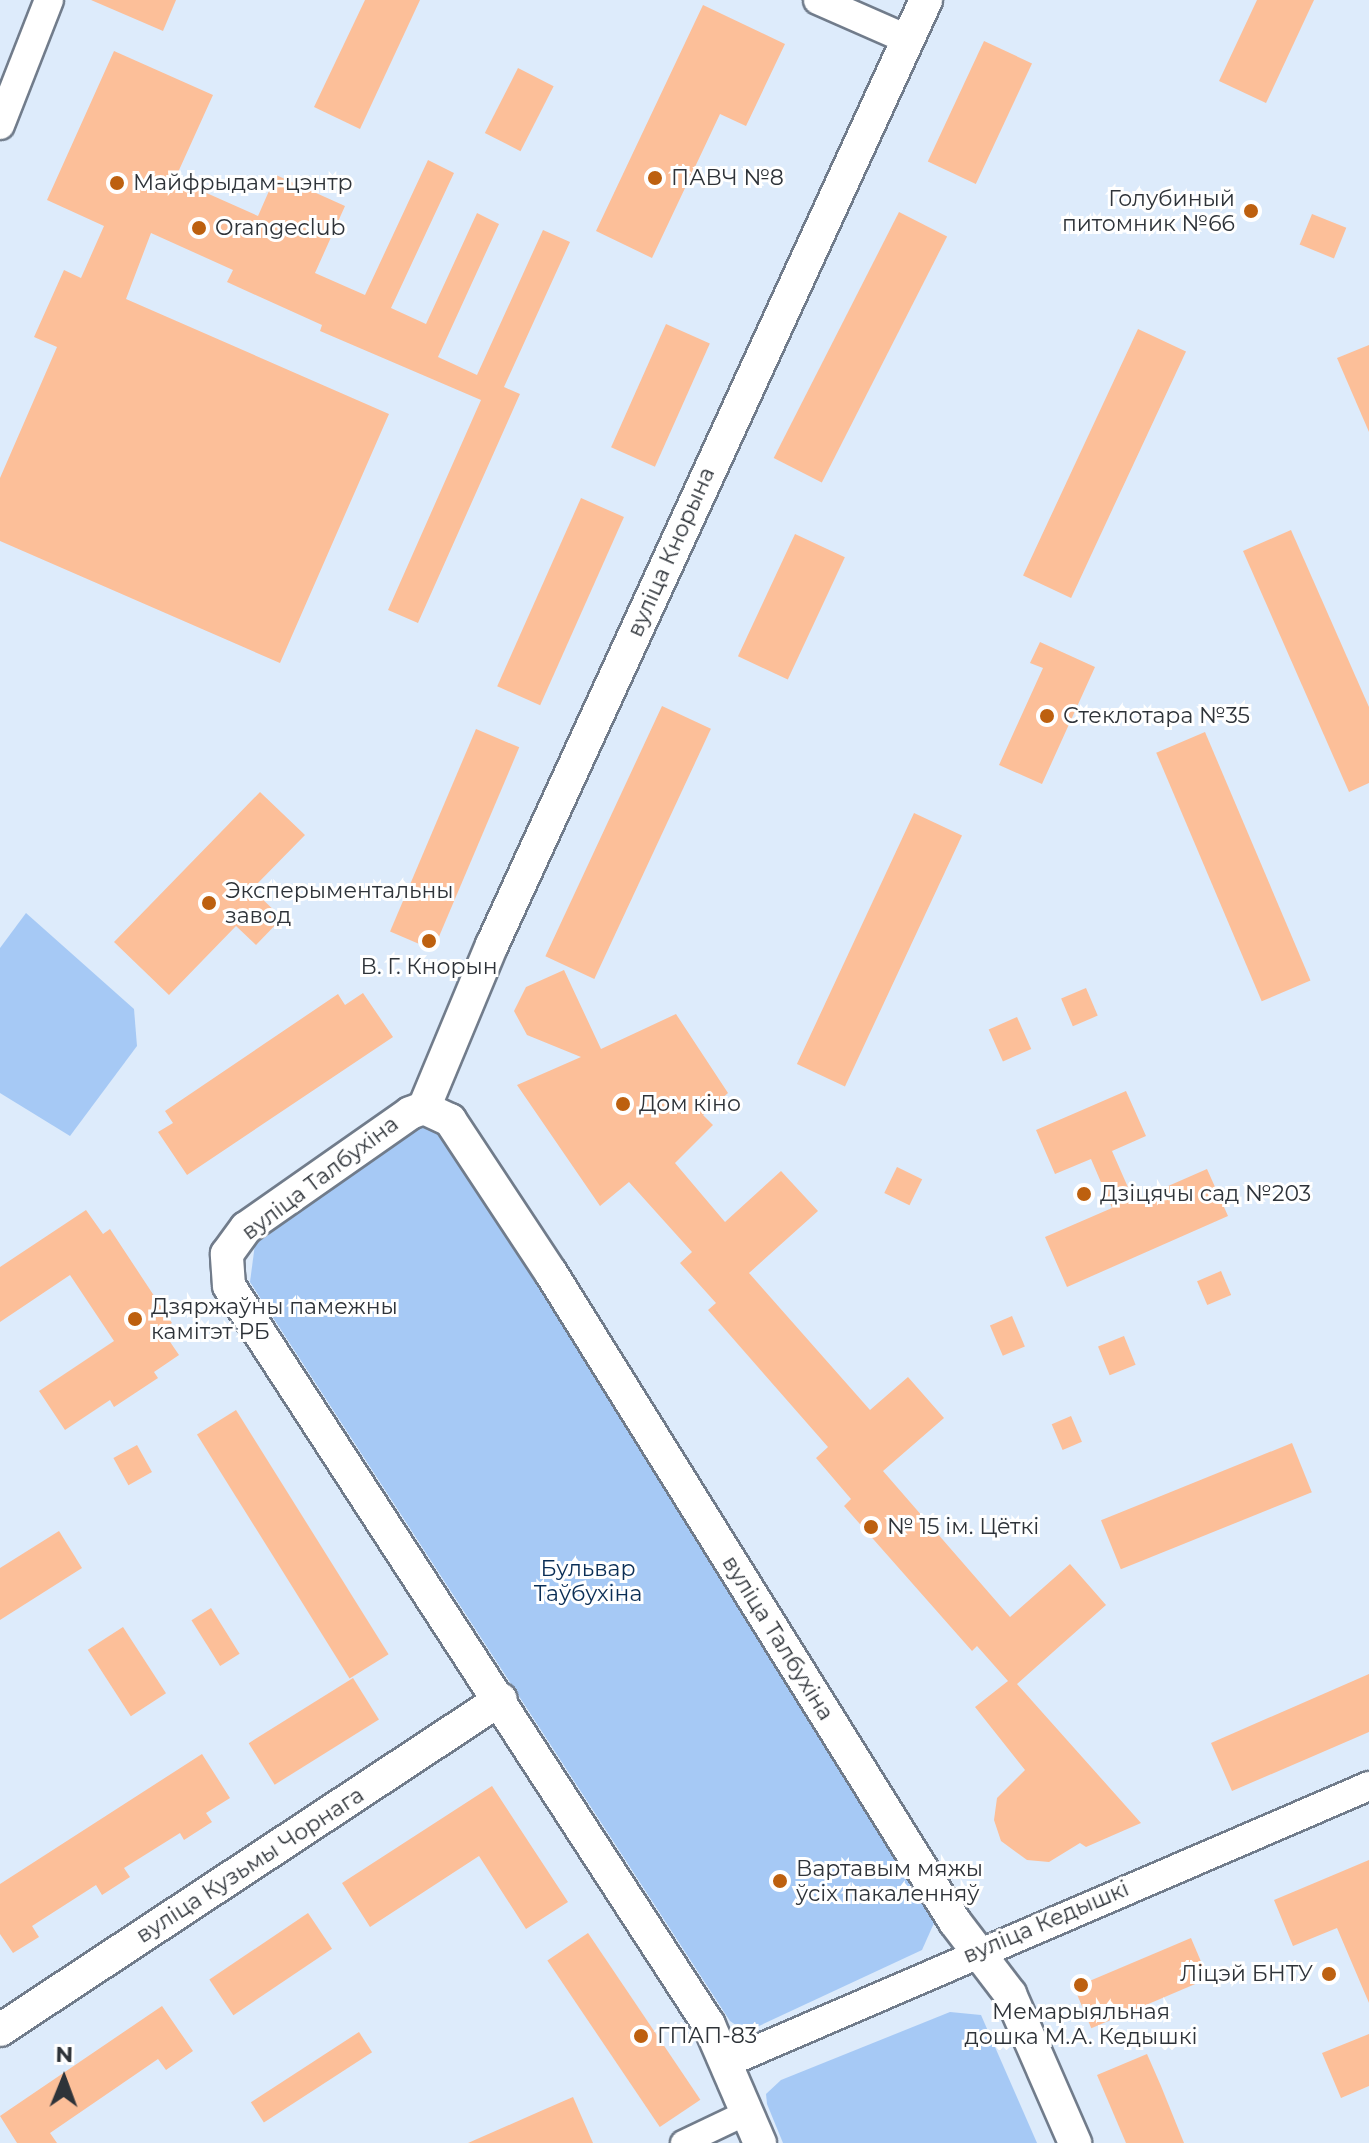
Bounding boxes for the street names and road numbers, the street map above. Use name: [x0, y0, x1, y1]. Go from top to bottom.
street label: вуліца Кнорына: [622, 463, 720, 641]
street label: вуліца Талбухіна: [237, 1111, 403, 1245]
street label: вуліца Талбухіна: [717, 1551, 839, 1725]
street label: вуліца Кузьмы Чорнага: [131, 1781, 369, 1949]
street label: вуліца Кедышкі: [959, 1875, 1133, 1969]

